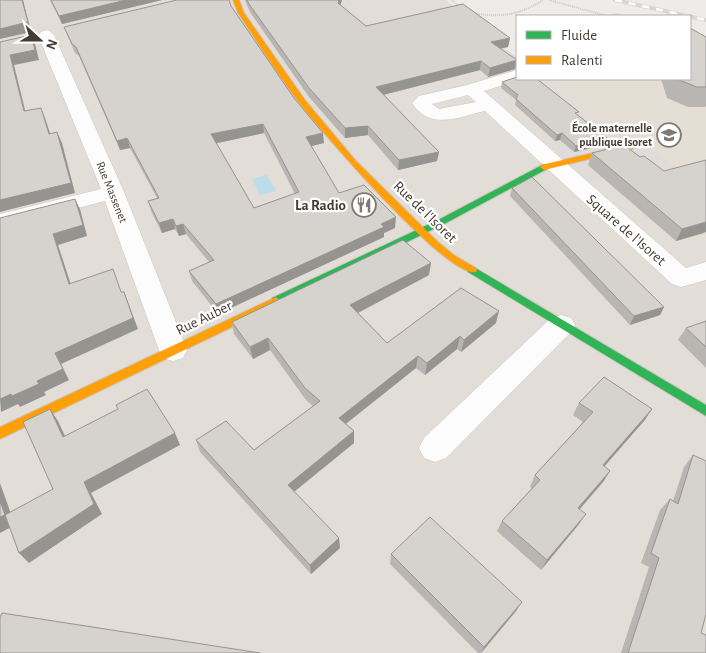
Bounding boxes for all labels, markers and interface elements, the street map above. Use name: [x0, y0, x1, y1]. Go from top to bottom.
north arrow: [15, 15, 65, 65]
legend: [516, 15, 691, 80]
text: Fluide: [561, 28, 597, 43]
text: N: [43, 37, 59, 51]
text: Ralenti: [561, 53, 603, 68]
place label: École maternelle publique Isoret: [572, 120, 652, 148]
school or university icon: École maternelle publique Isoret: [656, 122, 682, 148]
street label: Rue Massenet: [94, 160, 130, 224]
street label: Rue de l'Isoret: [391, 178, 460, 246]
restaurant icon: La Radio: [351, 192, 377, 218]
street label: Square de l'Isoret: [584, 192, 669, 268]
place label: La Radio: [295, 198, 346, 213]
street label: Rue Auber: [174, 298, 235, 338]

